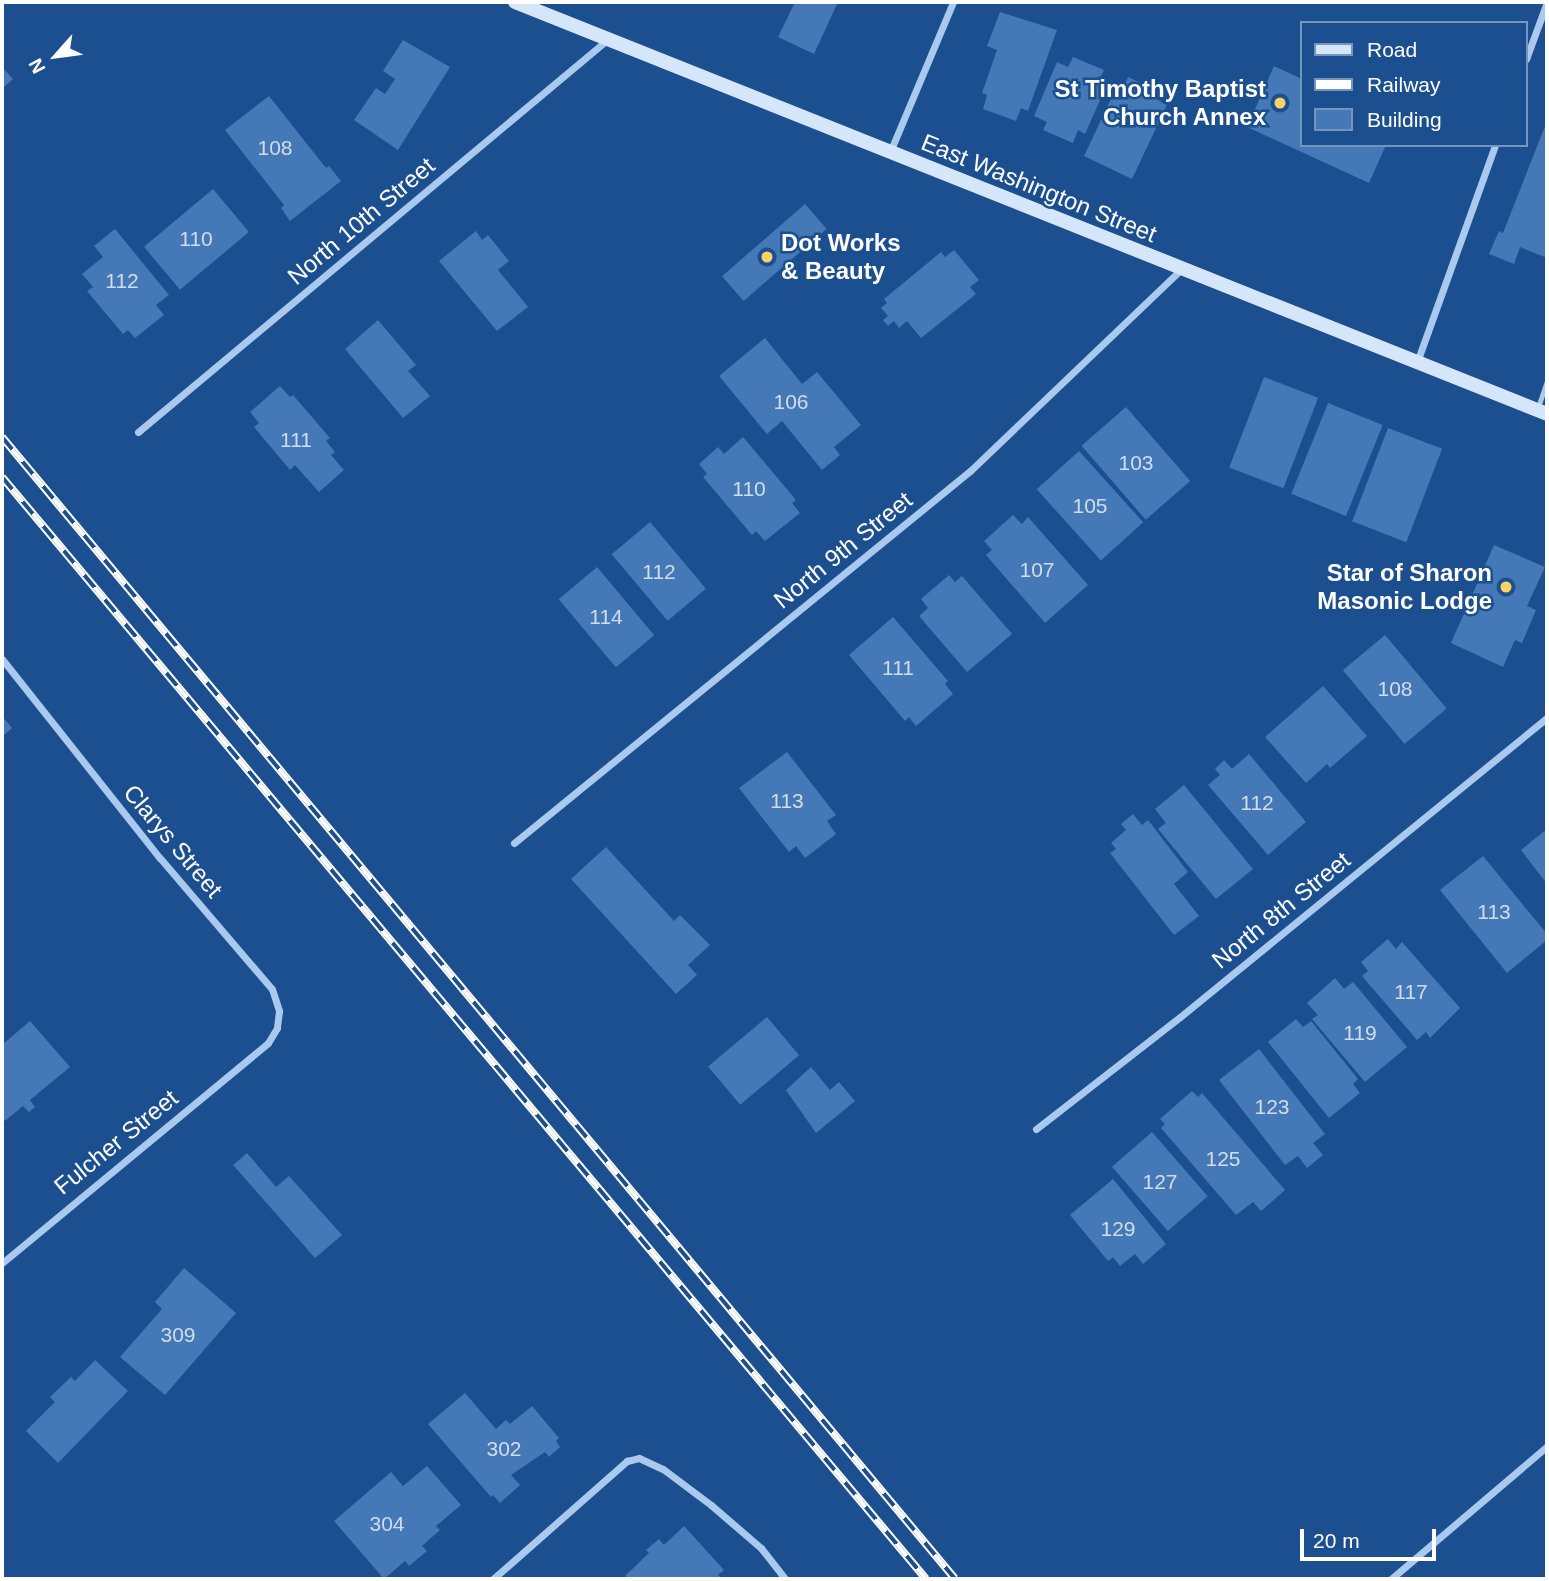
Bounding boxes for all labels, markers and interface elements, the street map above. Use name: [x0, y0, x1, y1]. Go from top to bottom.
north arrow: [21, 21, 91, 91]
legend: [1300, 21, 1528, 147]
text: Road: [1367, 38, 1417, 61]
text: N: [25, 55, 50, 77]
text: Railway: [1367, 73, 1441, 96]
place label: St Timothy Baptist Church Annex: [1054, 75, 1266, 131]
marker: St Timothy Baptist Church Annex: [1272, 95, 1288, 111]
text: Building: [1367, 108, 1442, 131]
street label: East Washington Street: [917, 128, 1161, 248]
house number: 108: [257, 135, 293, 161]
street label: North 10th Street: [282, 151, 440, 291]
house number: 110: [179, 226, 213, 252]
place label: Dot Works & Beauty: [781, 229, 901, 285]
marker: Dot Works & Beauty: [759, 249, 775, 265]
house number: 112: [105, 268, 139, 294]
house number: 106: [773, 389, 809, 415]
house number: 111: [280, 427, 312, 453]
house number: 103: [1118, 450, 1154, 476]
house number: 110: [732, 476, 766, 502]
street label: North 9th Street: [768, 486, 918, 614]
house number: 105: [1072, 493, 1108, 519]
house number: 107: [1019, 557, 1055, 583]
house number: 112: [642, 559, 676, 585]
place label: Star of Sharon Masonic Lodge: [1317, 559, 1492, 615]
marker: Star of Sharon Masonic Lodge: [1498, 579, 1514, 595]
house number: 114: [589, 604, 623, 630]
house number: 111: [882, 655, 914, 681]
house number: 108: [1377, 676, 1413, 702]
street label: Clarys Street: [117, 779, 229, 903]
house number: 113: [770, 788, 804, 814]
house number: 112: [1240, 790, 1274, 816]
street label: North 8th Street: [1206, 846, 1356, 974]
house number: 113: [1477, 899, 1511, 925]
house number: 117: [1394, 979, 1428, 1005]
house number: 119: [1343, 1020, 1377, 1046]
street label: Fulcher Street: [48, 1083, 184, 1201]
house number: 123: [1254, 1094, 1290, 1120]
house number: 125: [1205, 1146, 1241, 1172]
house number: 127: [1142, 1169, 1178, 1195]
house number: 129: [1100, 1216, 1136, 1242]
house number: 309: [160, 1322, 196, 1348]
house number: 302: [486, 1436, 522, 1462]
house number: 304: [369, 1511, 405, 1537]
scale bar: [1304, 1514, 1440, 1558]
text: 20 m: [1313, 1529, 1360, 1552]

